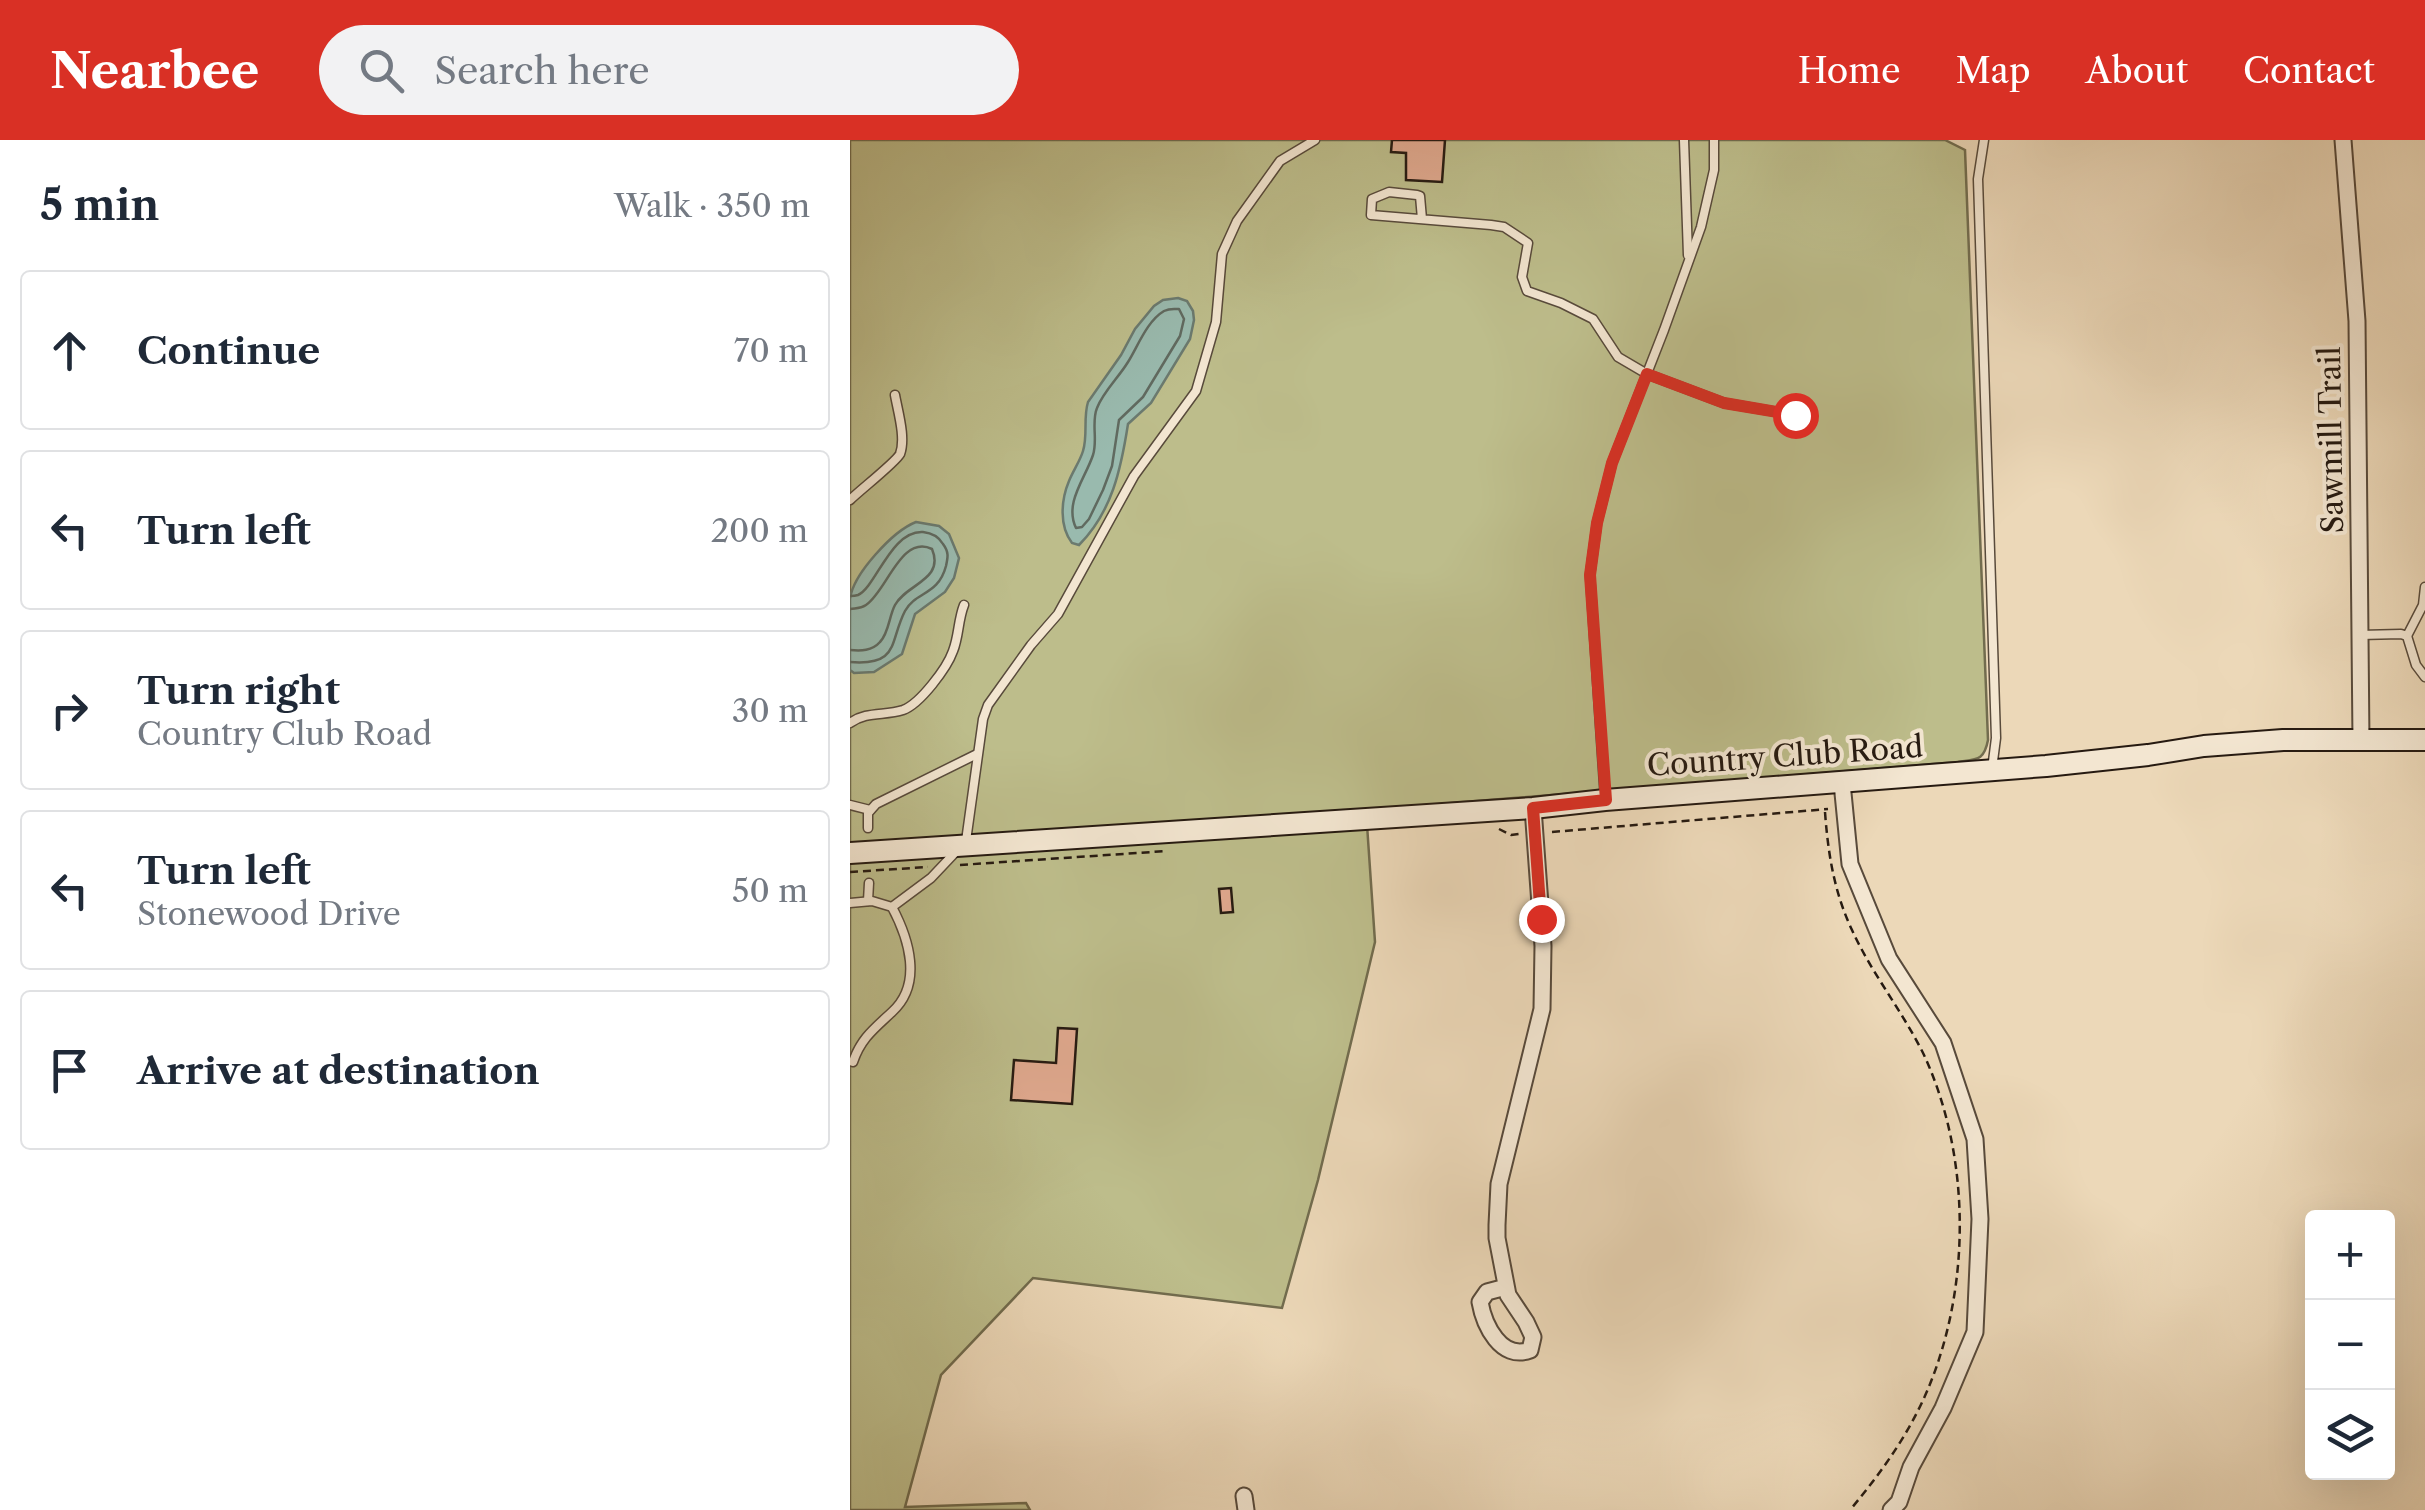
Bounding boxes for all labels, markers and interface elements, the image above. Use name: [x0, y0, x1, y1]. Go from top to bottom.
search box: [319, 25, 1019, 115]
text: Nearbee: [50, 41, 259, 100]
icon: search: [354, 43, 409, 98]
text: Search here: [434, 47, 649, 94]
text: Home: [1798, 49, 1900, 92]
text: Map: [1955, 49, 2031, 92]
text: About: [2086, 49, 2188, 92]
text: Contact: [2243, 49, 2375, 92]
text: 5 min: [40, 179, 159, 231]
text: Walk · 350 m: [614, 186, 810, 225]
icon: ahead: [42, 323, 97, 378]
text: Continue: [137, 327, 320, 374]
text: 70 m: [734, 331, 808, 370]
street label: Sawmill Trail: [2311, 346, 2351, 534]
route start: [1773, 393, 1819, 439]
icon: left: [42, 503, 97, 558]
text: Turn left: [137, 507, 311, 554]
text: 200 m: [711, 511, 808, 550]
text: Turn right: [137, 667, 340, 714]
icon: right: [42, 683, 97, 738]
text: 30 m: [732, 691, 808, 730]
text: Country Club Road: [137, 714, 432, 753]
street label: Country Club Road: [1646, 728, 1924, 784]
text: Turn left: [137, 847, 311, 894]
icon: left: [42, 863, 97, 918]
text: 50 m: [732, 871, 808, 910]
text: Stonewood Drive: [137, 894, 401, 933]
route end: [1519, 897, 1565, 943]
icon: arrive: [42, 1043, 97, 1098]
text: Arrive at destination: [137, 1047, 540, 1094]
map controls: [2305, 1210, 2395, 1480]
button: +: [2305, 1210, 2395, 1300]
button: −: [2305, 1300, 2395, 1390]
button: layers: [2305, 1390, 2395, 1480]

